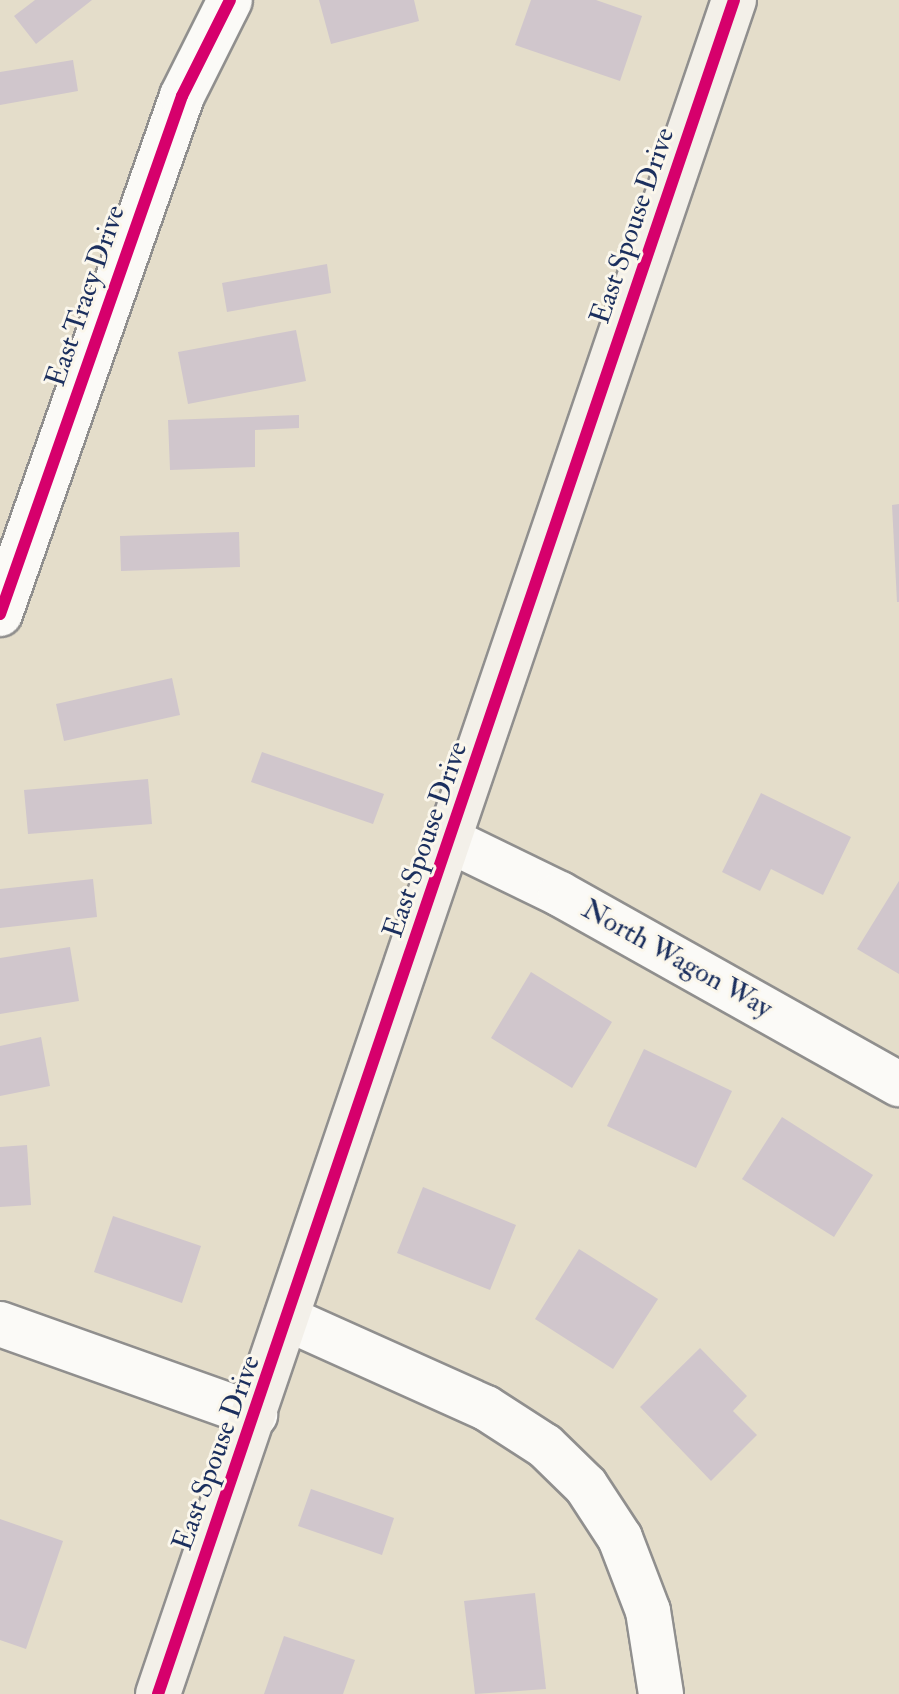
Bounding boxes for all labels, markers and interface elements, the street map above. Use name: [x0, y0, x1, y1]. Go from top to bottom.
street label: East Spouse Drive: [584, 124, 682, 328]
street label: East Tracy Drive: [39, 201, 133, 391]
street label: East Spouse Drive: [377, 738, 475, 942]
street label: North Wagon Way: [576, 893, 778, 1025]
street label: East Spouse Drive: [166, 1351, 268, 1555]

